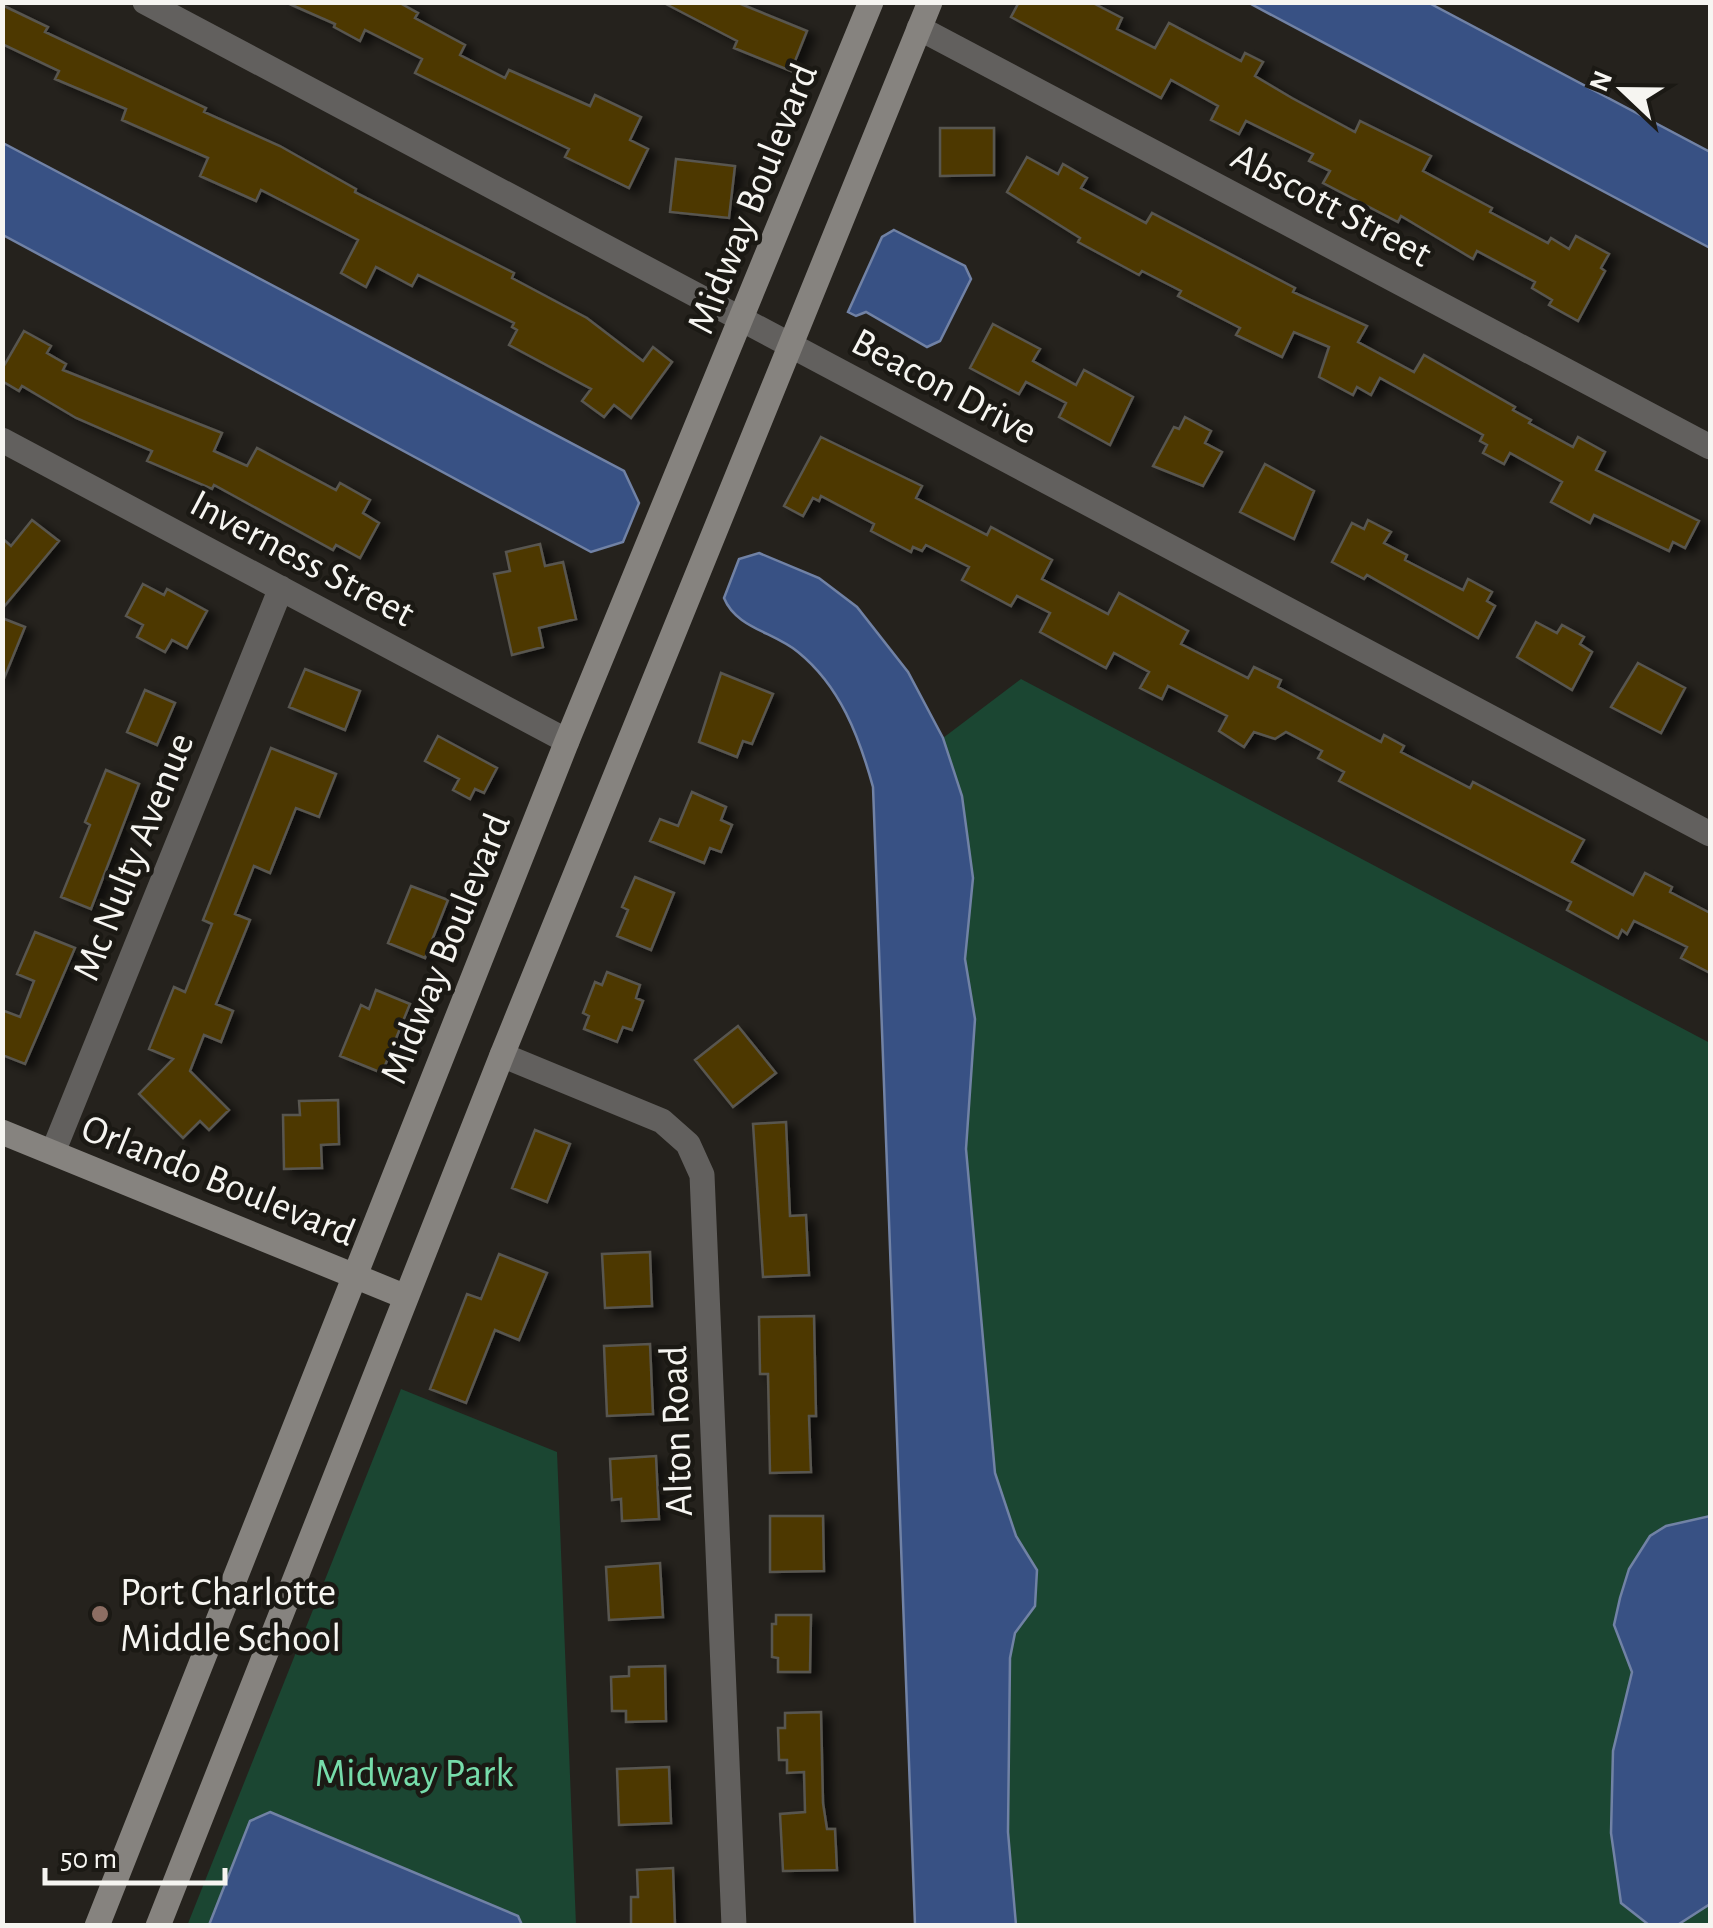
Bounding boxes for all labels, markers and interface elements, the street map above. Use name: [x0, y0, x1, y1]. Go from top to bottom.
north arrow: [1573, 40, 1673, 140]
street label: Midway Boulevard: [681, 58, 825, 339]
text: N: [1585, 67, 1618, 96]
street label: Abscott Street: [1225, 137, 1438, 275]
street label: Beacon Drive: [845, 321, 1043, 452]
street label: Inverness Street: [183, 483, 421, 635]
street label: Mc Nulty Avenue: [66, 727, 202, 986]
street label: Midway Boulevard: [374, 808, 518, 1089]
street label: Orlando Boulevard: [76, 1108, 361, 1254]
street label: Alton Road: [654, 1345, 700, 1517]
place label: Port Charlotte Middle School: [120, 1573, 341, 1659]
marker: Port Charlotte Middle School: [89, 1603, 111, 1625]
park label: Midway Park: [315, 1754, 513, 1794]
scale bar: [45, 1823, 225, 1885]
text: 50 m: [60, 1844, 117, 1874]

